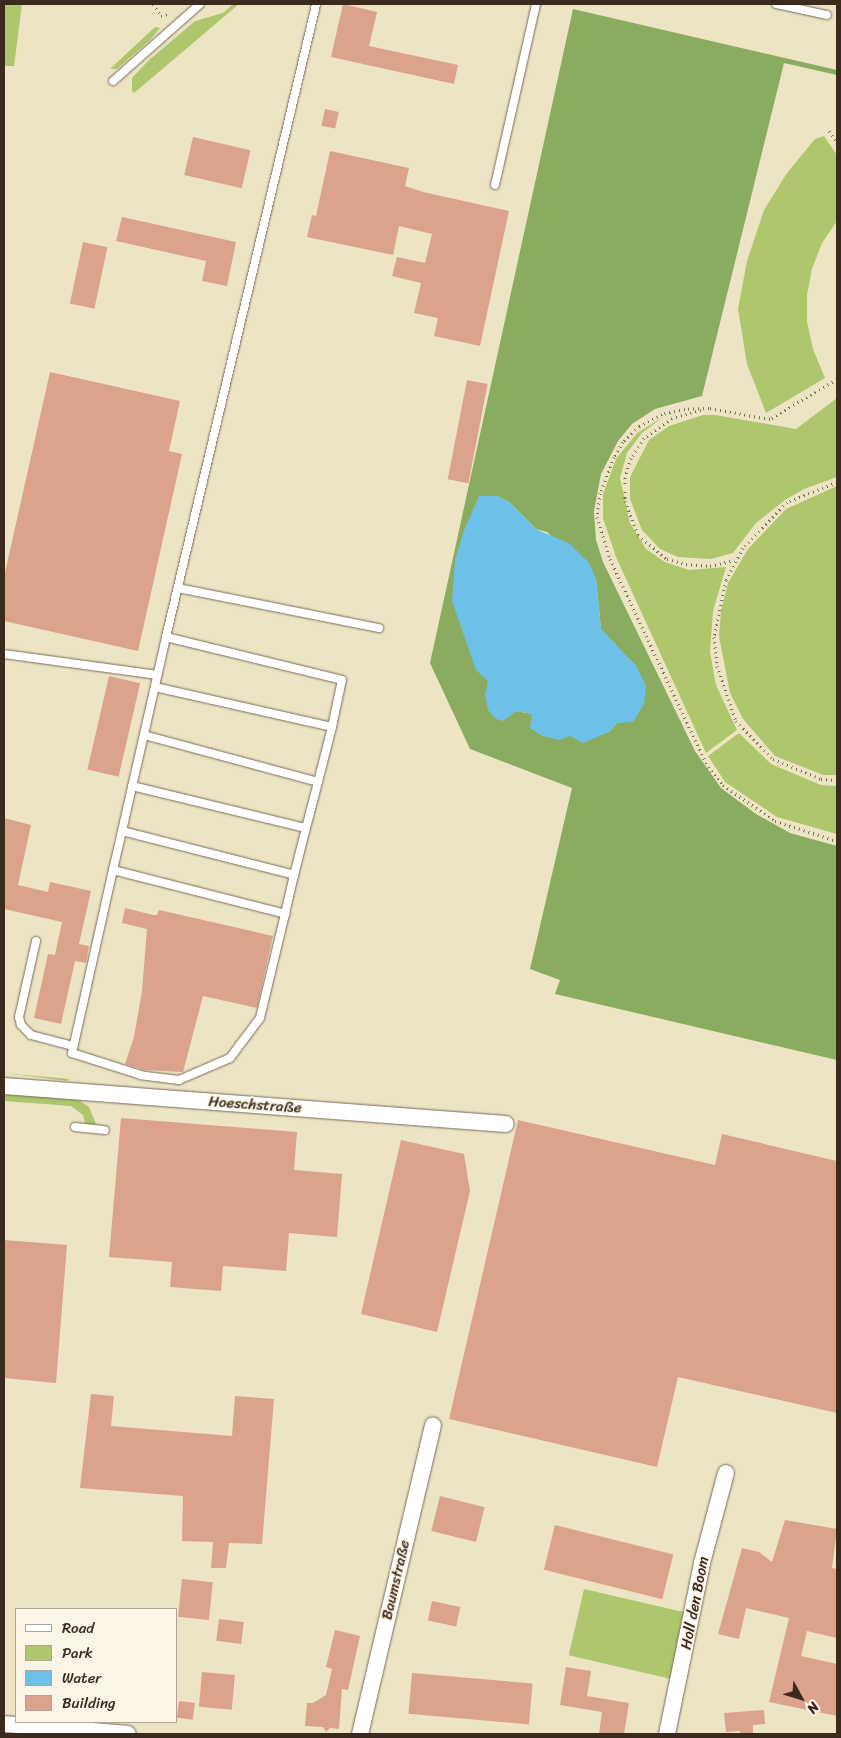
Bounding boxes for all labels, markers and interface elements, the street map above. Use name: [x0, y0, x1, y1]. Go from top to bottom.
street label: Hoeschstraße: [208, 1093, 302, 1117]
street label: Baumstraße: [378, 1538, 414, 1622]
street label: Holl den Boom: [677, 1555, 713, 1651]
legend: [15, 1608, 178, 1723]
text: Road: [62, 1615, 94, 1641]
text: Park: [62, 1640, 93, 1666]
text: Water: [62, 1665, 102, 1691]
north arrow: [776, 1673, 826, 1723]
text: Building: [62, 1690, 116, 1716]
text: N: [800, 1696, 826, 1719]

